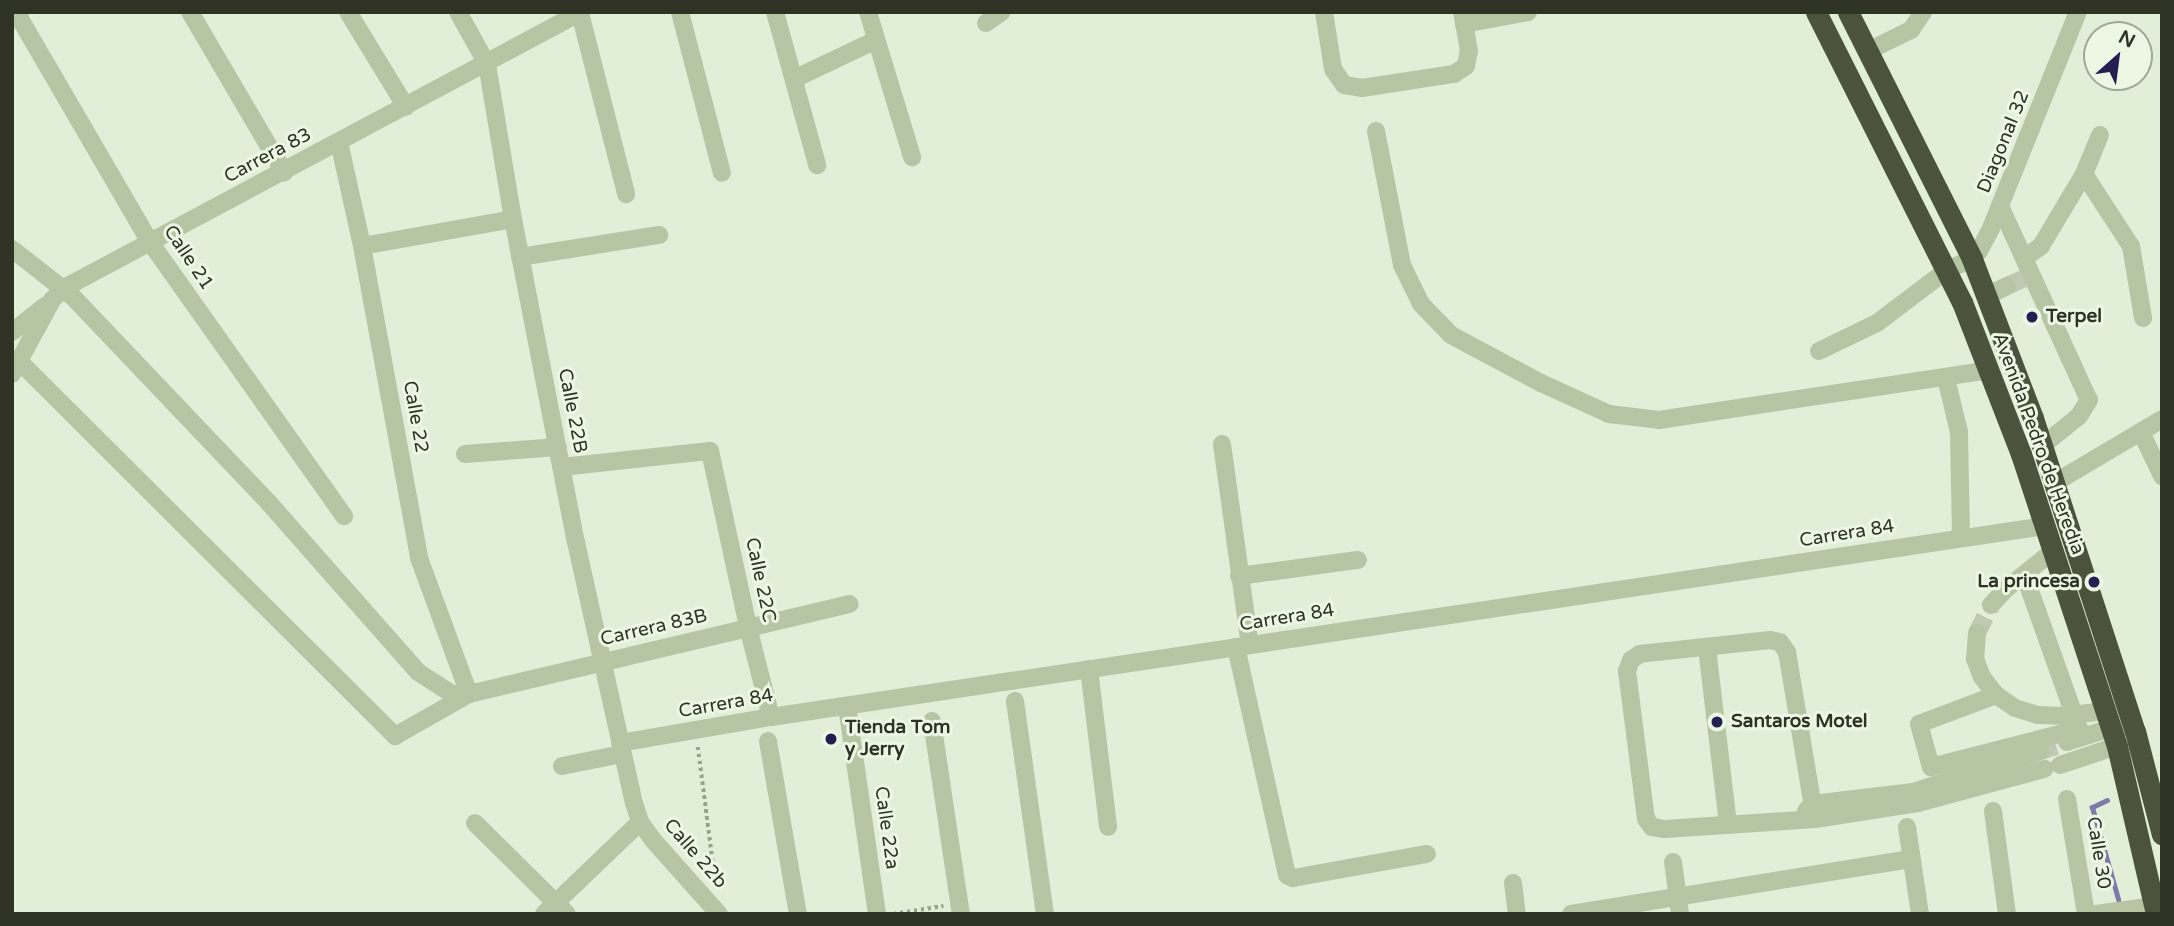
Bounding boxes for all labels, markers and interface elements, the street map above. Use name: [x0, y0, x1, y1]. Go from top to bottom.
north arrow: [2083, 21, 2153, 91]
text: N: [2115, 26, 2139, 53]
street label: Diagonal 32: [1973, 87, 2035, 197]
street label: Carrera 83: [220, 123, 316, 189]
street label: Calle 21: [158, 221, 218, 295]
place label: Terpel: [2046, 306, 2102, 328]
marker: Terpel: [2024, 309, 2040, 325]
street label: Avenida Pedro de Heredia: [1987, 330, 2089, 558]
street label: Calle 22B: [553, 367, 591, 455]
street label: Calle 22: [397, 379, 433, 455]
street label: Carrera 84: [1798, 515, 1896, 553]
street label: Calle 22C: [740, 536, 780, 624]
place label: La princesa: [1977, 571, 2080, 593]
marker: La princesa: [2086, 574, 2102, 590]
street label: Carrera 84: [1238, 599, 1336, 637]
street label: Carrera 83B: [598, 605, 710, 651]
street label: Carrera 84: [677, 684, 775, 724]
place label: Santaros Motel: [1731, 711, 1867, 733]
marker: Santaros Motel: [1709, 714, 1725, 730]
place label: Tienda Tom y Jerry: [845, 717, 950, 761]
marker: Tienda Tom y Jerry: [823, 731, 839, 747]
street label: Calle 22a: [869, 785, 903, 871]
street label: Calle 22b: [659, 814, 731, 894]
street label: Calle 30: [2081, 815, 2115, 891]

